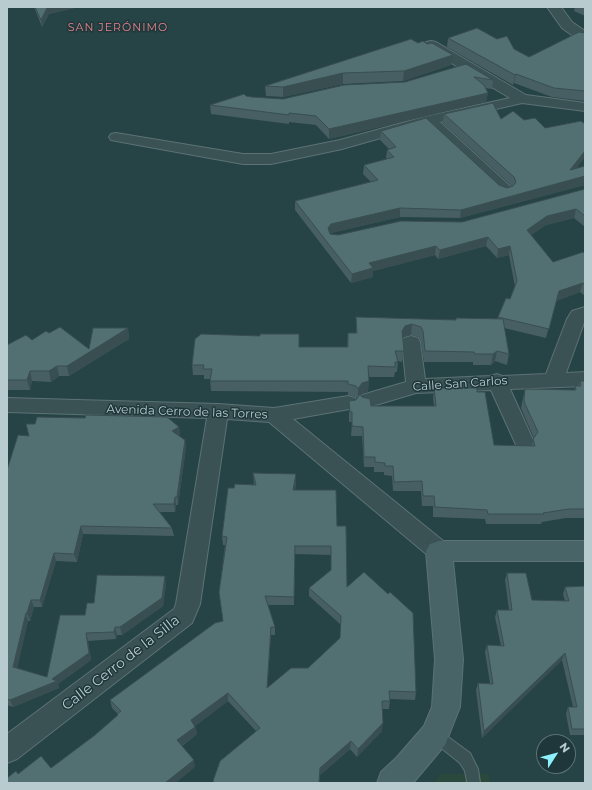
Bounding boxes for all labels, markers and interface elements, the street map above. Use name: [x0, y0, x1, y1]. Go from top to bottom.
district label: SAN JERÓNIMO: [68, 21, 168, 35]
street label: Calle San Carlos: [412, 374, 508, 394]
street label: Avenida Cerro de las Torres: [106, 402, 268, 422]
street label: Calle Cerro de la Silla: [59, 612, 183, 714]
north arrow: [536, 734, 576, 774]
text: N: [557, 740, 573, 755]

